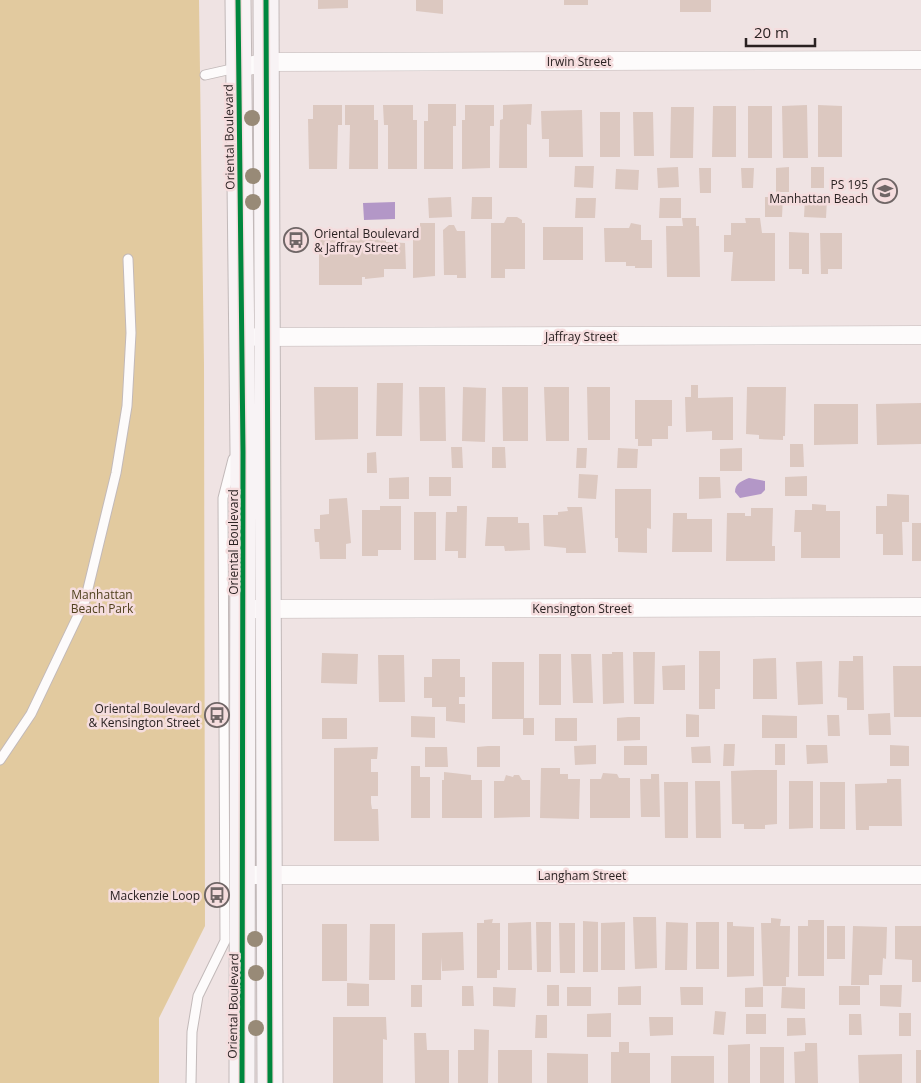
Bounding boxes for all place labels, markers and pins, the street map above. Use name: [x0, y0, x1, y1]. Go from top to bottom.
place label: PS 195 Manhattan Beach: [769, 176, 868, 207]
school or university icon: PS 195 Manhattan Beach: [872, 178, 898, 204]
place label: Oriental Boulevard & Jaffray Street: [314, 225, 419, 256]
bus stop icon: Oriental Boulevard & Jaffray Street: [283, 227, 309, 253]
place label: Oriental Boulevard & Kensington Street: [89, 700, 200, 731]
bus stop icon: Oriental Boulevard & Kensington Street: [204, 702, 230, 728]
bus stop icon: Mackenzie Loop: [204, 882, 230, 908]
place label: Mackenzie Loop: [110, 887, 200, 904]

